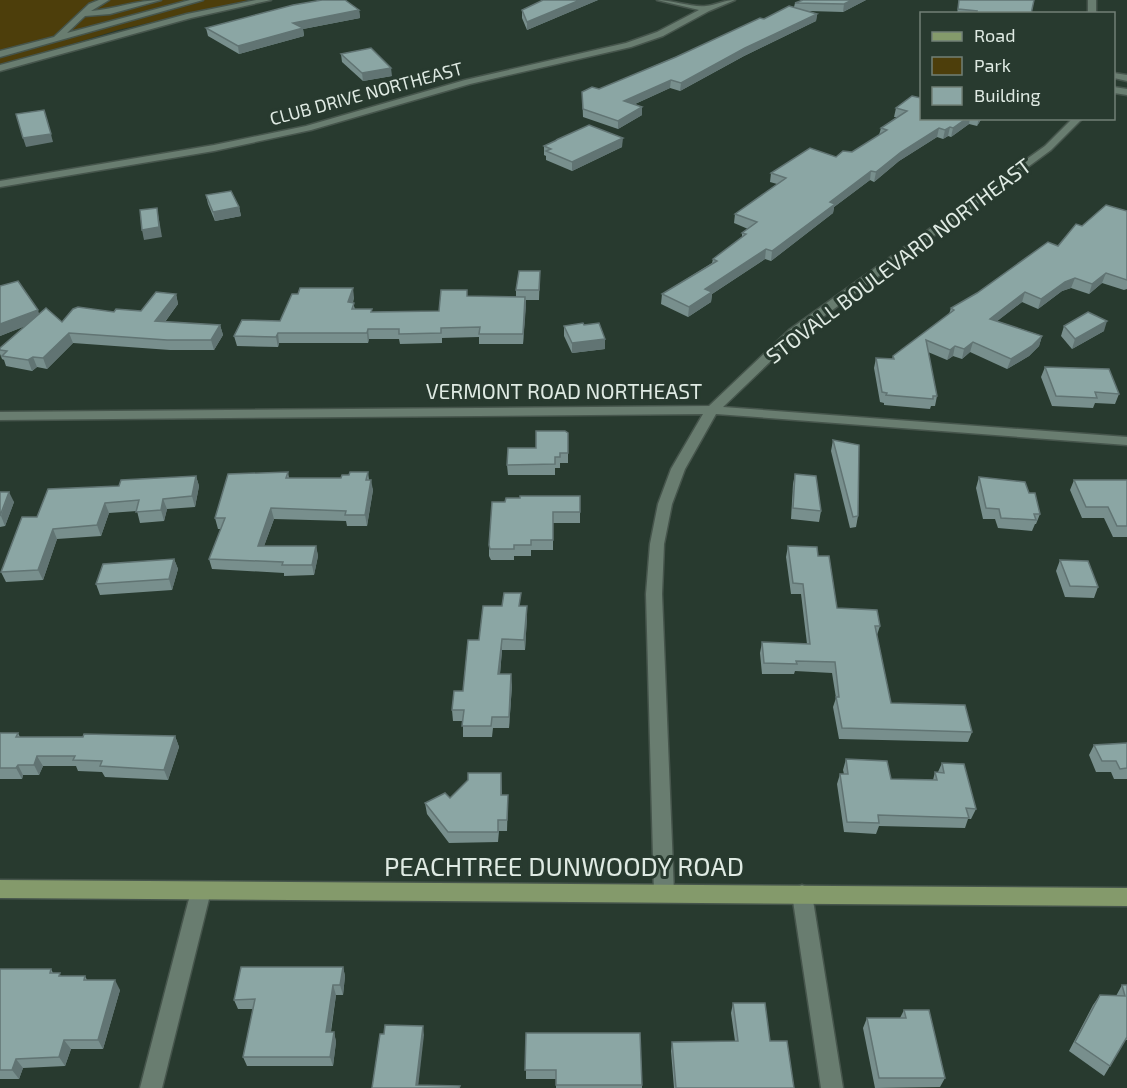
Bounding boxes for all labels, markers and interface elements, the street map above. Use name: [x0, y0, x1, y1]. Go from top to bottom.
legend: [920, 12, 1115, 120]
text: Road: [974, 24, 1015, 46]
text: Park: [974, 54, 1011, 76]
street label: CLUB DRIVE NORTHEAST: [267, 56, 466, 129]
text: Building: [974, 84, 1041, 106]
street label: STOVALL BOULEVARD NORTHEAST: [761, 152, 1035, 368]
street label: VERMONT ROAD NORTHEAST: [426, 378, 702, 403]
street label: PEACHTREE DUNWOODY ROAD: [384, 850, 744, 881]

